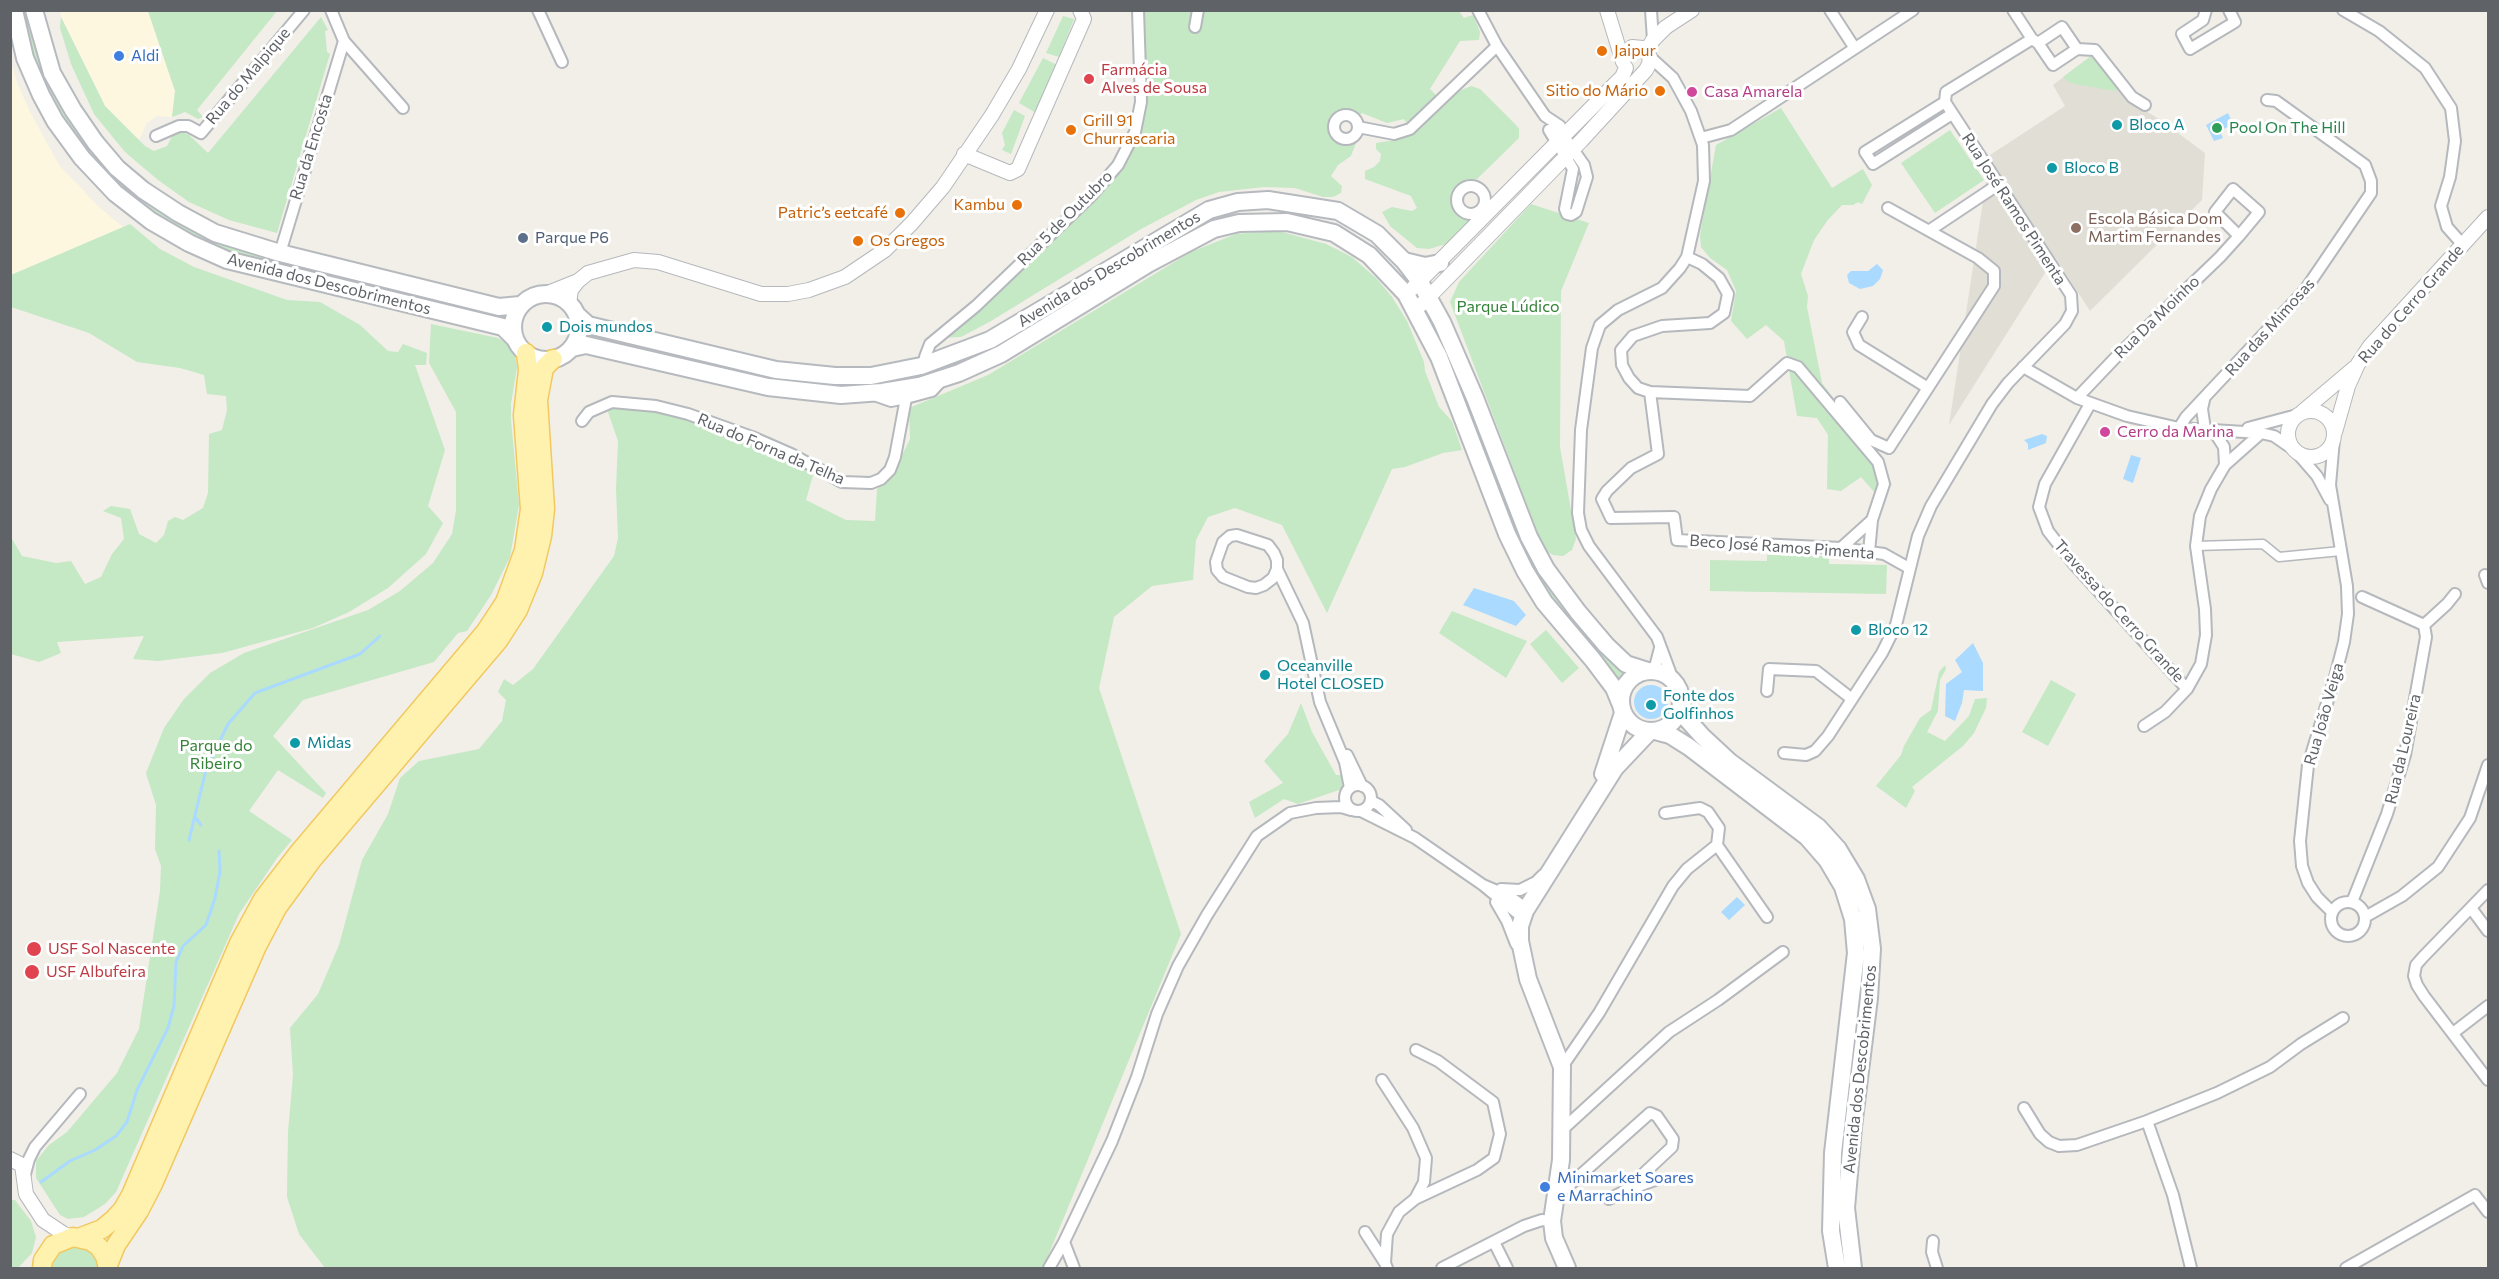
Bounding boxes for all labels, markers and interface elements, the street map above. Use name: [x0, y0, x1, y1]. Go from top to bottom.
street label: Rua do Malpique: [202, 24, 294, 128]
place label: Jaipur: [1614, 41, 1656, 61]
marker: Jaipur: [1595, 44, 1609, 58]
place label: Aldi: [131, 46, 159, 66]
marker: Aldi: [112, 49, 126, 63]
place label: Farmácia Alves de Sousa: [1101, 60, 1207, 98]
marker: Farmácia Alves de Sousa: [1082, 72, 1096, 86]
place label: Sitio do Mário: [1546, 81, 1648, 101]
place label: Casa Amarela: [1704, 82, 1802, 102]
marker: Sitio do Mário: [1653, 84, 1667, 98]
marker: Casa Amarela: [1685, 85, 1699, 99]
street label: Rua da Encosta: [286, 92, 336, 202]
place label: Grill 91 Churrascaria: [1083, 111, 1175, 149]
place label: Bloco A: [2129, 115, 2185, 135]
marker: Bloco A: [2110, 118, 2124, 132]
place label: Pool On The Hill: [2229, 118, 2345, 138]
marker: Pool On The Hill: [2210, 121, 2224, 135]
marker: Grill 91 Churrascaria: [1064, 123, 1078, 137]
street label: Rua José Ramos Pimenta: [1958, 129, 2070, 289]
place label: Bloco B: [2064, 158, 2119, 178]
marker: Bloco B: [2045, 161, 2059, 175]
street label: Rua 5 de Outubro: [1013, 166, 1117, 270]
place label: Kambu: [954, 195, 1005, 215]
marker: Kambu: [1010, 198, 1024, 212]
place label: Patric’s eetcafé: [778, 203, 888, 223]
marker: Patric’s eetcafé: [893, 206, 907, 220]
street label: Avenida dos Descobrimentos: [1014, 207, 1204, 331]
place label: Escola Básica Dom Martim Fernandes: [2088, 209, 2222, 247]
marker: Escola Básica Dom Martim Fernandes: [2069, 221, 2083, 235]
place label: Parque P6: [535, 228, 609, 248]
marker: Parque P6: [516, 231, 530, 245]
place label: Os Gregos: [870, 231, 945, 251]
marker: Os Gregos: [851, 234, 865, 248]
street label: Rua do Cerro Grande: [2354, 241, 2468, 367]
street label: Avenida dos Descobrimentos: [225, 249, 433, 319]
street label: Rua Da Moinho: [2110, 272, 2204, 362]
street label: Rua das Mimosas: [2221, 274, 2319, 380]
park label: Parque Lúdico: [1456, 297, 1560, 317]
place label: Dois mundos: [559, 317, 653, 337]
marker: Dois mundos: [540, 320, 554, 334]
street label: Rua do Forna da Telha: [695, 409, 847, 489]
place label: Cerro da Marina: [2117, 422, 2234, 442]
marker: Cerro da Marina: [2098, 425, 2112, 439]
street label: Beco José Ramos Pimenta: [1689, 531, 1875, 563]
street label: Travessa do Cerro Grande: [2050, 536, 2188, 686]
place label: Bloco 12: [1868, 620, 1928, 640]
marker: Bloco 12: [1849, 623, 1863, 637]
place label: Oceanville Hotel CLOSED: [1277, 656, 1384, 694]
street label: Rua João Veiga: [2300, 661, 2348, 767]
marker: Oceanville Hotel CLOSED: [1258, 668, 1272, 682]
place label: Fonte dos Golfinhos: [1663, 686, 1734, 724]
street label: Rua da Loureira: [2381, 692, 2425, 806]
marker: Fonte dos Golfinhos: [1644, 698, 1658, 712]
place label: Midas: [307, 733, 351, 753]
park label: Parque do Ribeiro: [179, 736, 253, 774]
marker: Midas: [288, 736, 302, 750]
place label: USF Sol Nascente: [48, 939, 175, 959]
marker: USF Sol Nascente: [25, 940, 43, 958]
place label: USF Albufeira: [46, 962, 146, 982]
marker: USF Albufeira: [23, 963, 41, 981]
street label: Avenida dos Descobrimentos: [1840, 964, 1880, 1174]
place label: Minimarket Soares e Marrachino: [1557, 1168, 1694, 1206]
marker: Minimarket Soares e Marrachino: [1538, 1180, 1552, 1194]

